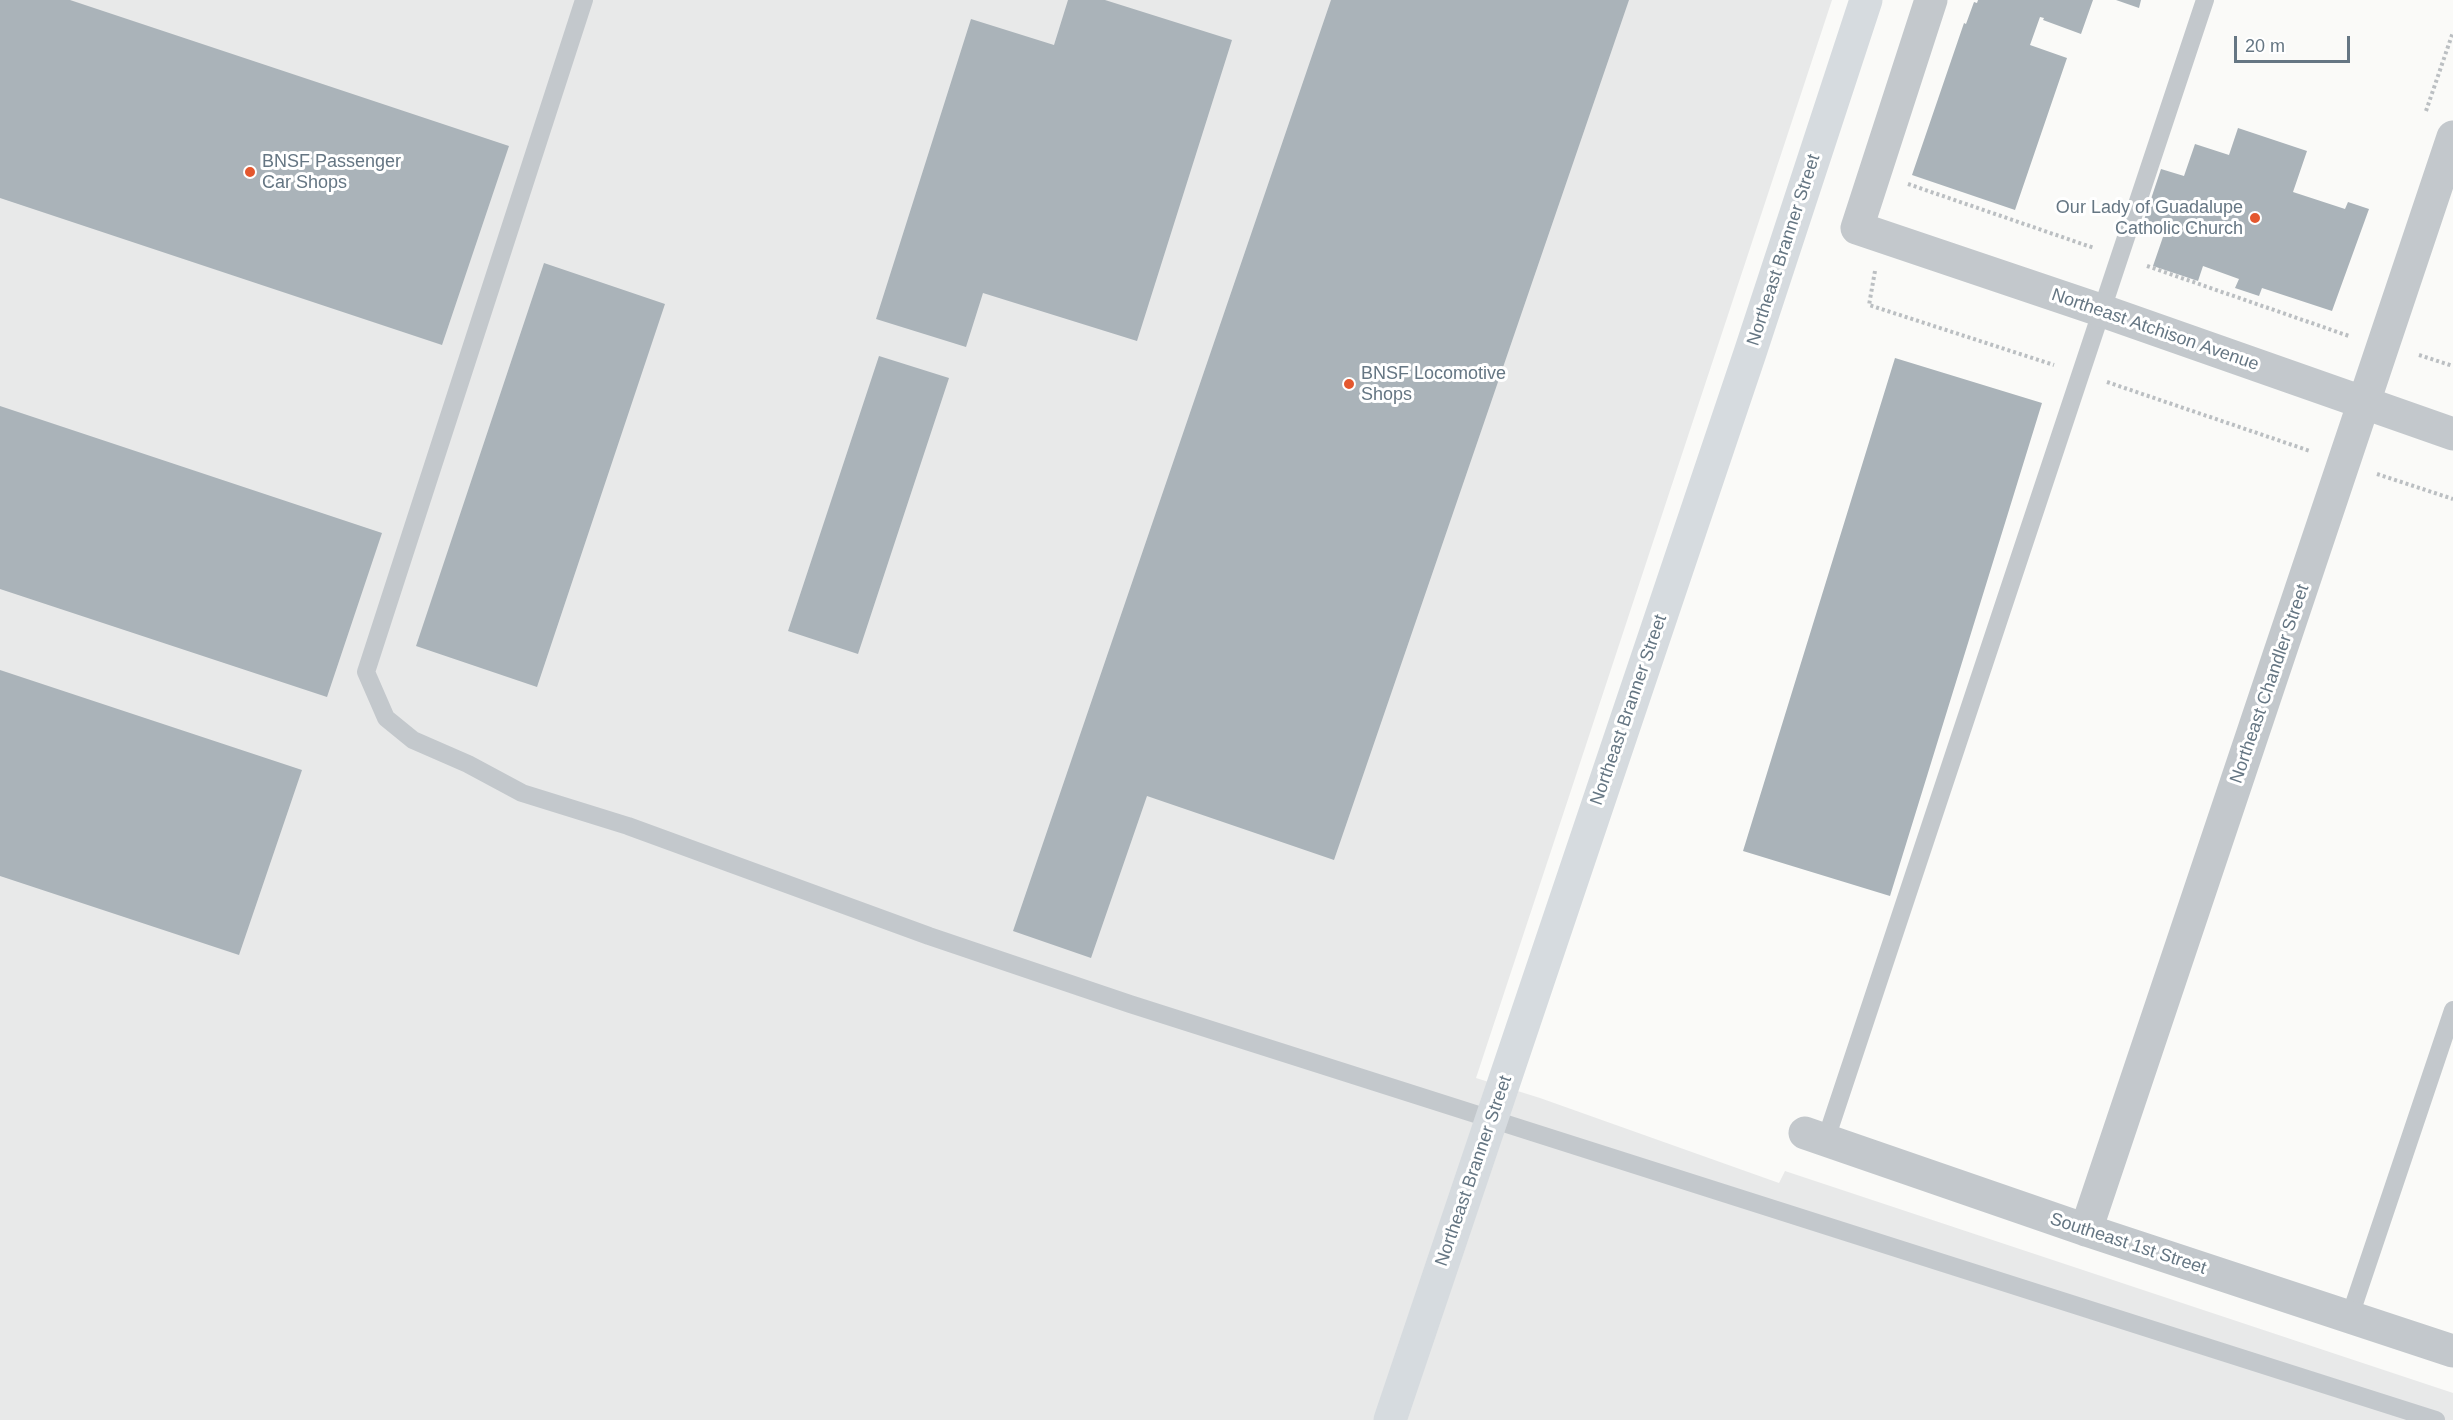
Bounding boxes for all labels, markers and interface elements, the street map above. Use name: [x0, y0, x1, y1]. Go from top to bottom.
scale bar: [2237, 24, 2352, 62]
text: 20 m: [2245, 36, 2285, 56]
place label: BNSF Passenger Car Shops: [262, 151, 401, 194]
street label: Northeast Branner Street: [1743, 152, 1825, 348]
marker: BNSF Passenger Car Shops: [243, 165, 257, 179]
place label: Our Lady of Guadalupe Catholic Church: [2056, 197, 2243, 240]
marker: Our Lady of Guadalupe Catholic Church: [2248, 211, 2262, 225]
street label: Northeast Atchison Avenue: [2049, 284, 2261, 376]
place label: BNSF Locomotive Shops: [1361, 363, 1506, 406]
marker: BNSF Locomotive Shops: [1342, 377, 1356, 391]
street label: Northeast Chandler Street: [2226, 582, 2314, 786]
street label: Northeast Branner Street: [1586, 612, 1672, 808]
street label: Northeast Branner Street: [1431, 1073, 1517, 1269]
street label: Southeast 1st Street: [2047, 1209, 2209, 1279]

